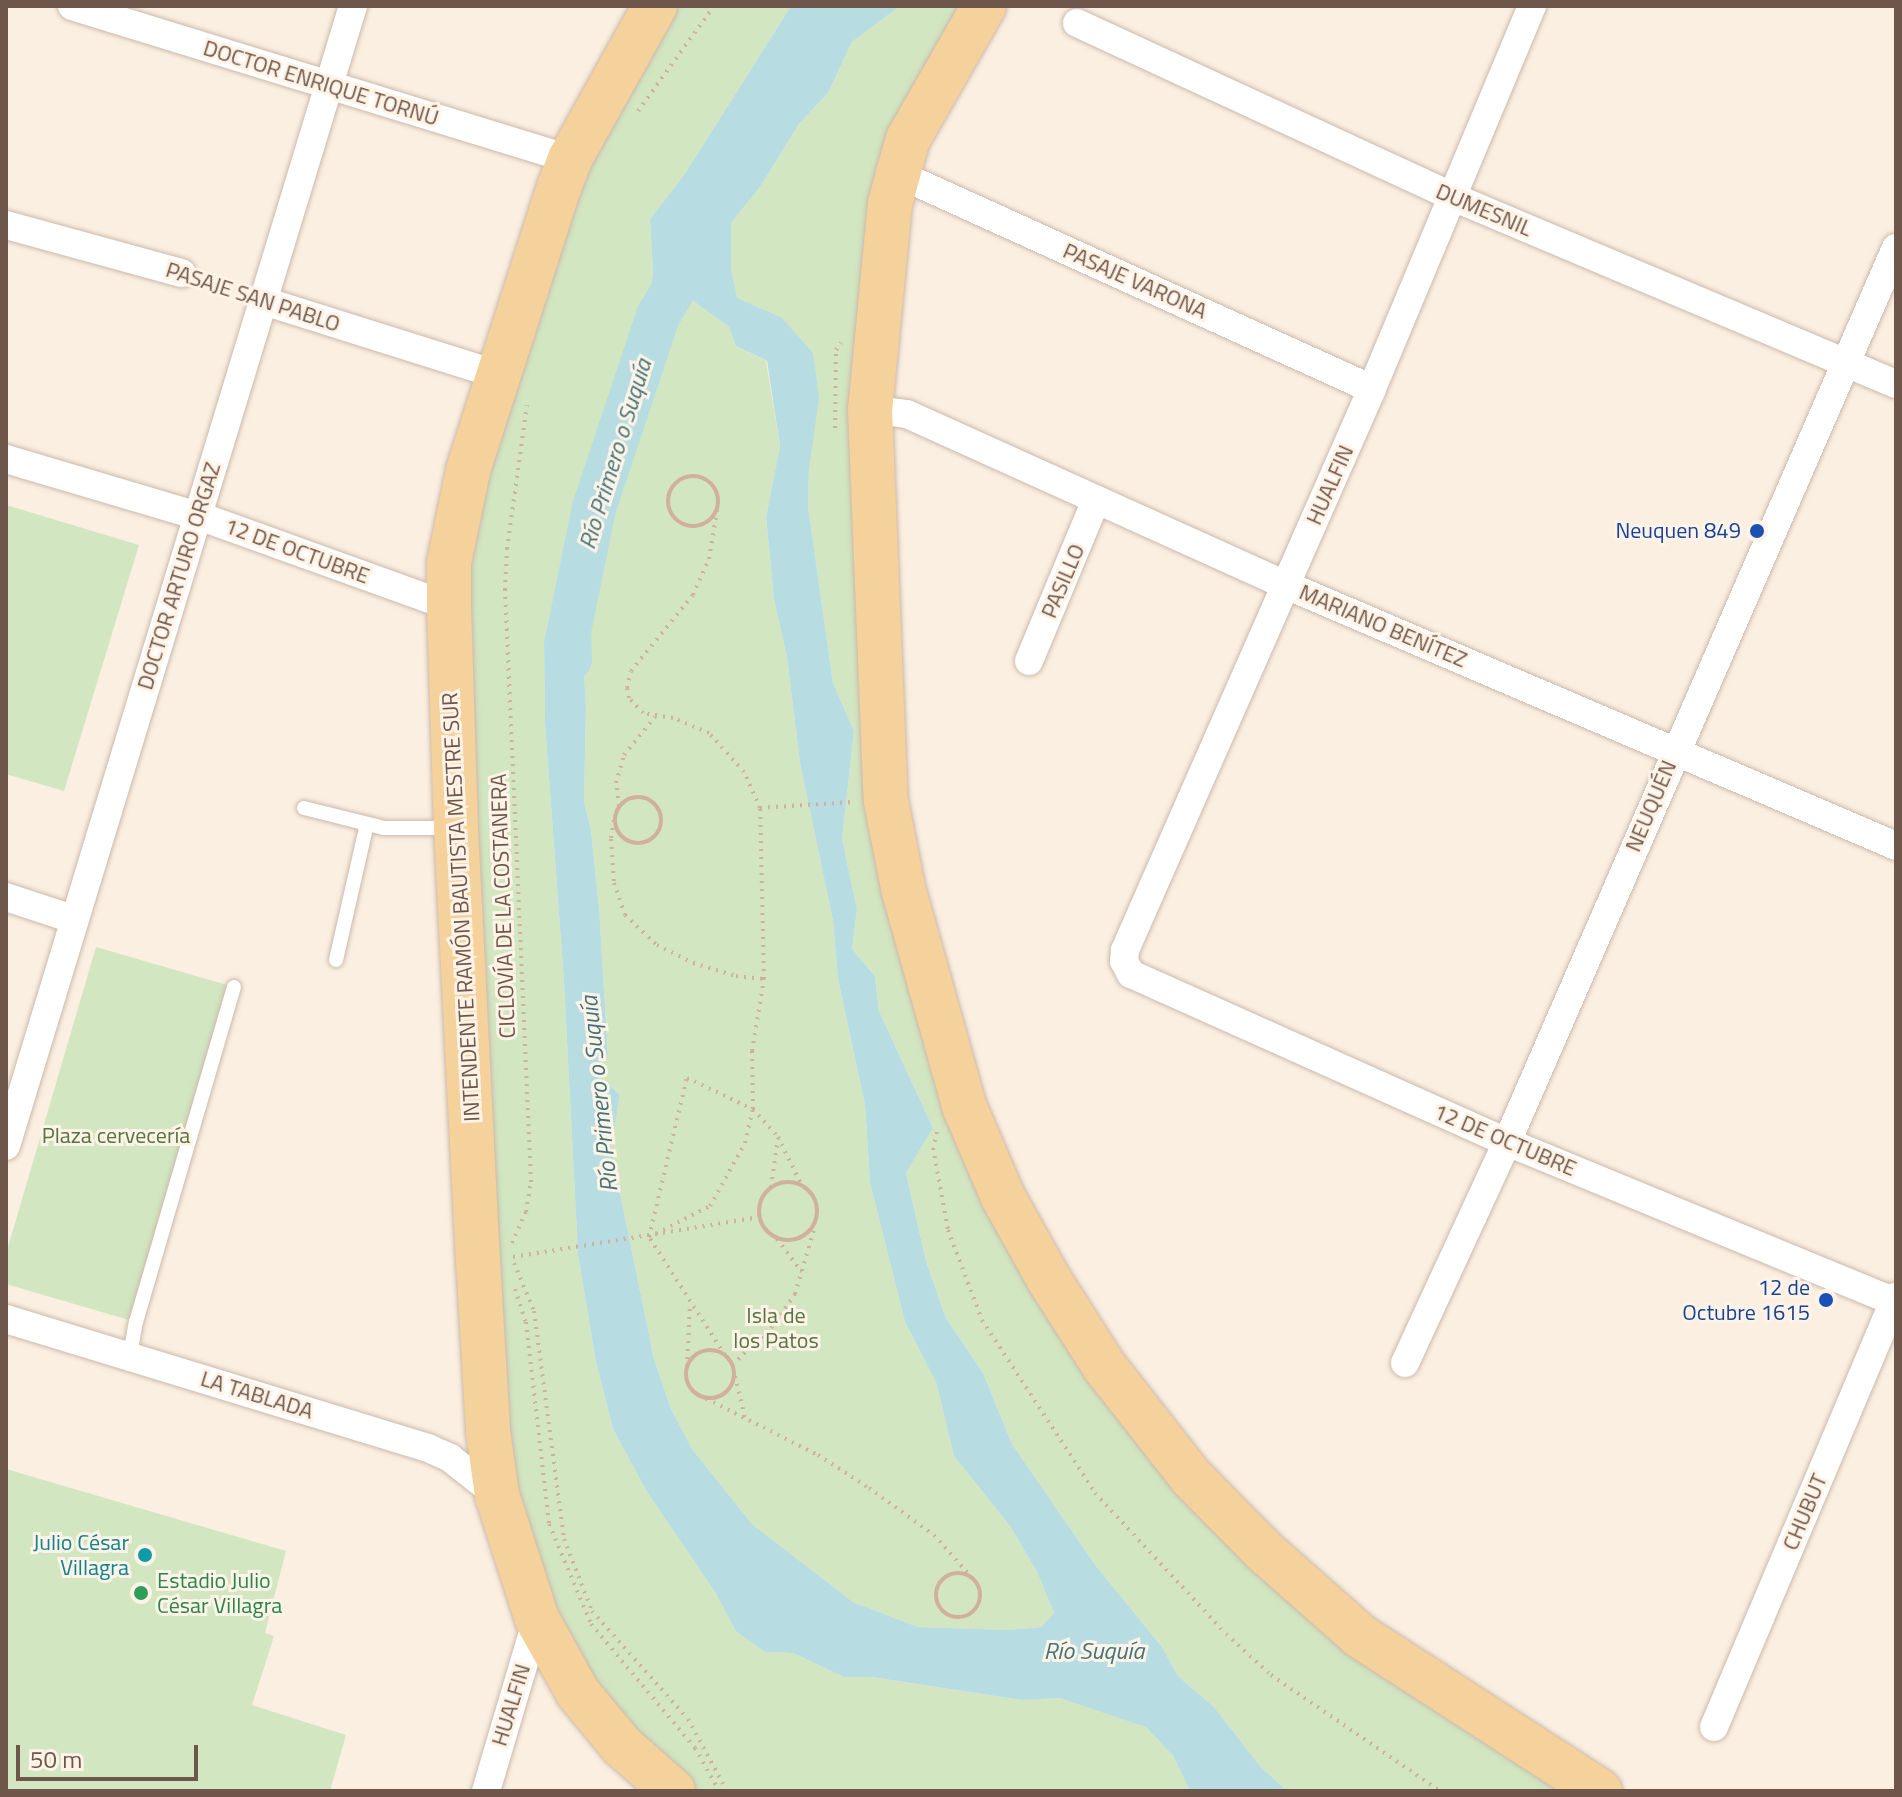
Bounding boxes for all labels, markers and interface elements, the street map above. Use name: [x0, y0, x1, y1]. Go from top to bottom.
street label: DOCTOR ENRIQUE TORNÚ: [200, 35, 442, 131]
street label: DUMESNIL: [1432, 178, 1536, 242]
street label: PASAJE VARONA: [1059, 237, 1211, 325]
street label: PASAJE SAN PABLO: [163, 256, 343, 338]
water label: Río Primero o Suquía: [572, 355, 658, 553]
street label: HUALFIN: [1301, 441, 1359, 529]
street label: DOCTOR ARTURO ORGAZ: [132, 459, 226, 693]
street label: 12 DE OCTUBRE: [221, 513, 373, 589]
place label: Neuquen 849: [1615, 518, 1741, 544]
marker: Neuquen 849: [1748, 522, 1766, 540]
street label: PASILLO: [1036, 540, 1090, 622]
street label: MARIANO BENÍTEZ: [1295, 579, 1471, 673]
street label: INTENDENTE RAMÓN BAUTISTA MESTRE SUR: [437, 692, 485, 1122]
street label: NEUQUÉN: [1620, 756, 1682, 856]
street label: CICLOVÍA DE LA COSTANERA: [485, 773, 521, 1039]
water label: Río Primero o Suquía: [574, 994, 624, 1194]
street label: 12 DE OCTUBRE: [1430, 1098, 1580, 1182]
park label: Plaza cervecería: [42, 1123, 190, 1149]
place label: 12 de Octubre 1615: [1682, 1274, 1810, 1326]
marker: 12 de Octubre 1615: [1817, 1291, 1835, 1309]
park label: Isla de los Patos: [733, 1302, 819, 1354]
street label: LA TABLADA: [198, 1365, 316, 1425]
street label: CHUBUT: [1777, 1470, 1833, 1554]
place label: Julio César Villagra: [33, 1529, 129, 1580]
marker: Julio César Villagra: [136, 1546, 154, 1564]
place label: Estadio Julio César Villagra: [157, 1567, 282, 1618]
marker: Estadio Julio César Villagra: [132, 1584, 150, 1602]
water label: Río Suquía: [1044, 1637, 1144, 1665]
street label: HUALFIN: [486, 1661, 536, 1749]
scale bar: [20, 1729, 202, 1779]
text: 50 m: [30, 1741, 82, 1777]

